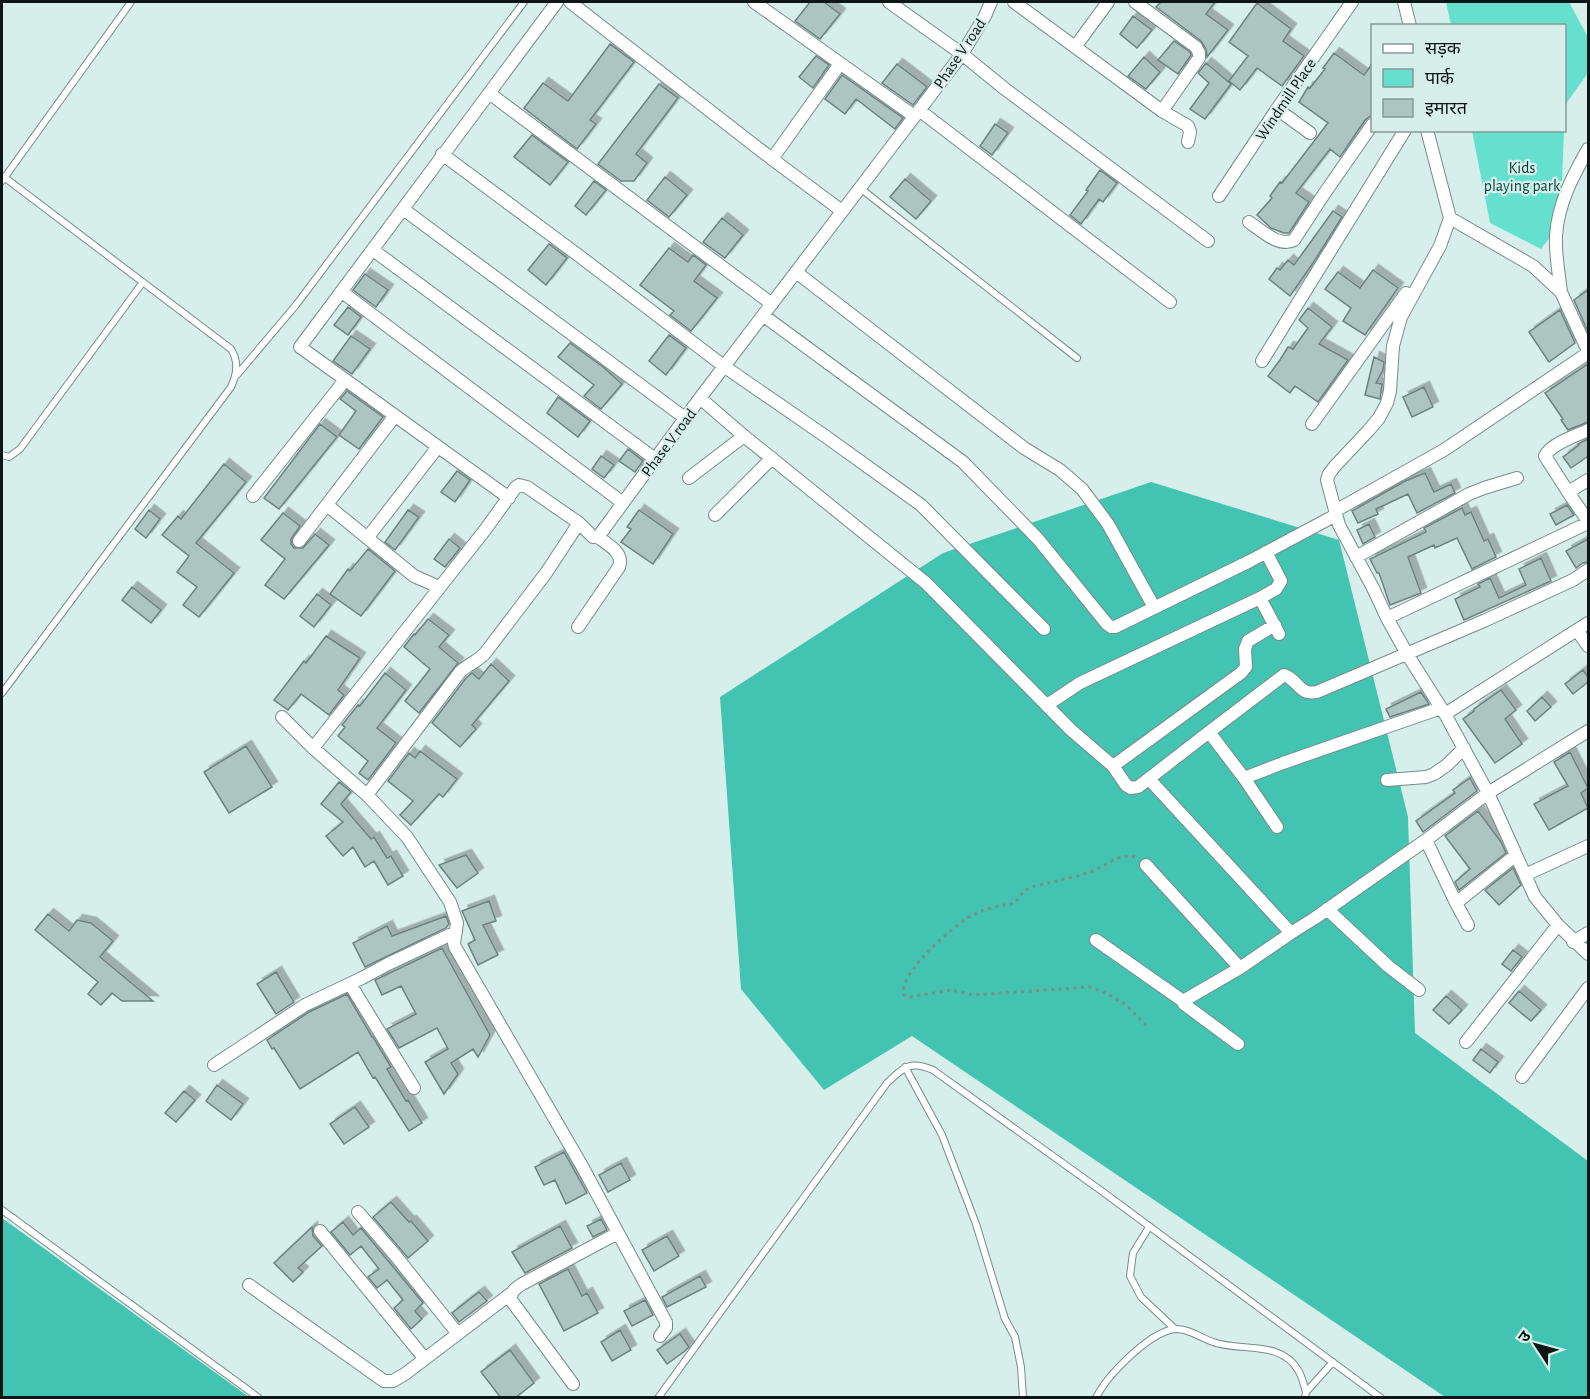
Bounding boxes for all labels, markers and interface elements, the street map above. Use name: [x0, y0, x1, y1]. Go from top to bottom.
street label: Phase V road: [931, 16, 989, 91]
legend: [1371, 24, 1566, 132]
text: सड़क: [1425, 40, 1462, 58]
street label: Windmill Place: [1253, 56, 1319, 143]
text: पार्क: [1425, 67, 1455, 88]
text: इमारत: [1425, 100, 1468, 118]
park label: Kids playing park: [1484, 160, 1561, 195]
street label: Phase V road: [638, 406, 699, 479]
north arrow: [1506, 1315, 1566, 1375]
text: उ: [1515, 1328, 1534, 1345]

